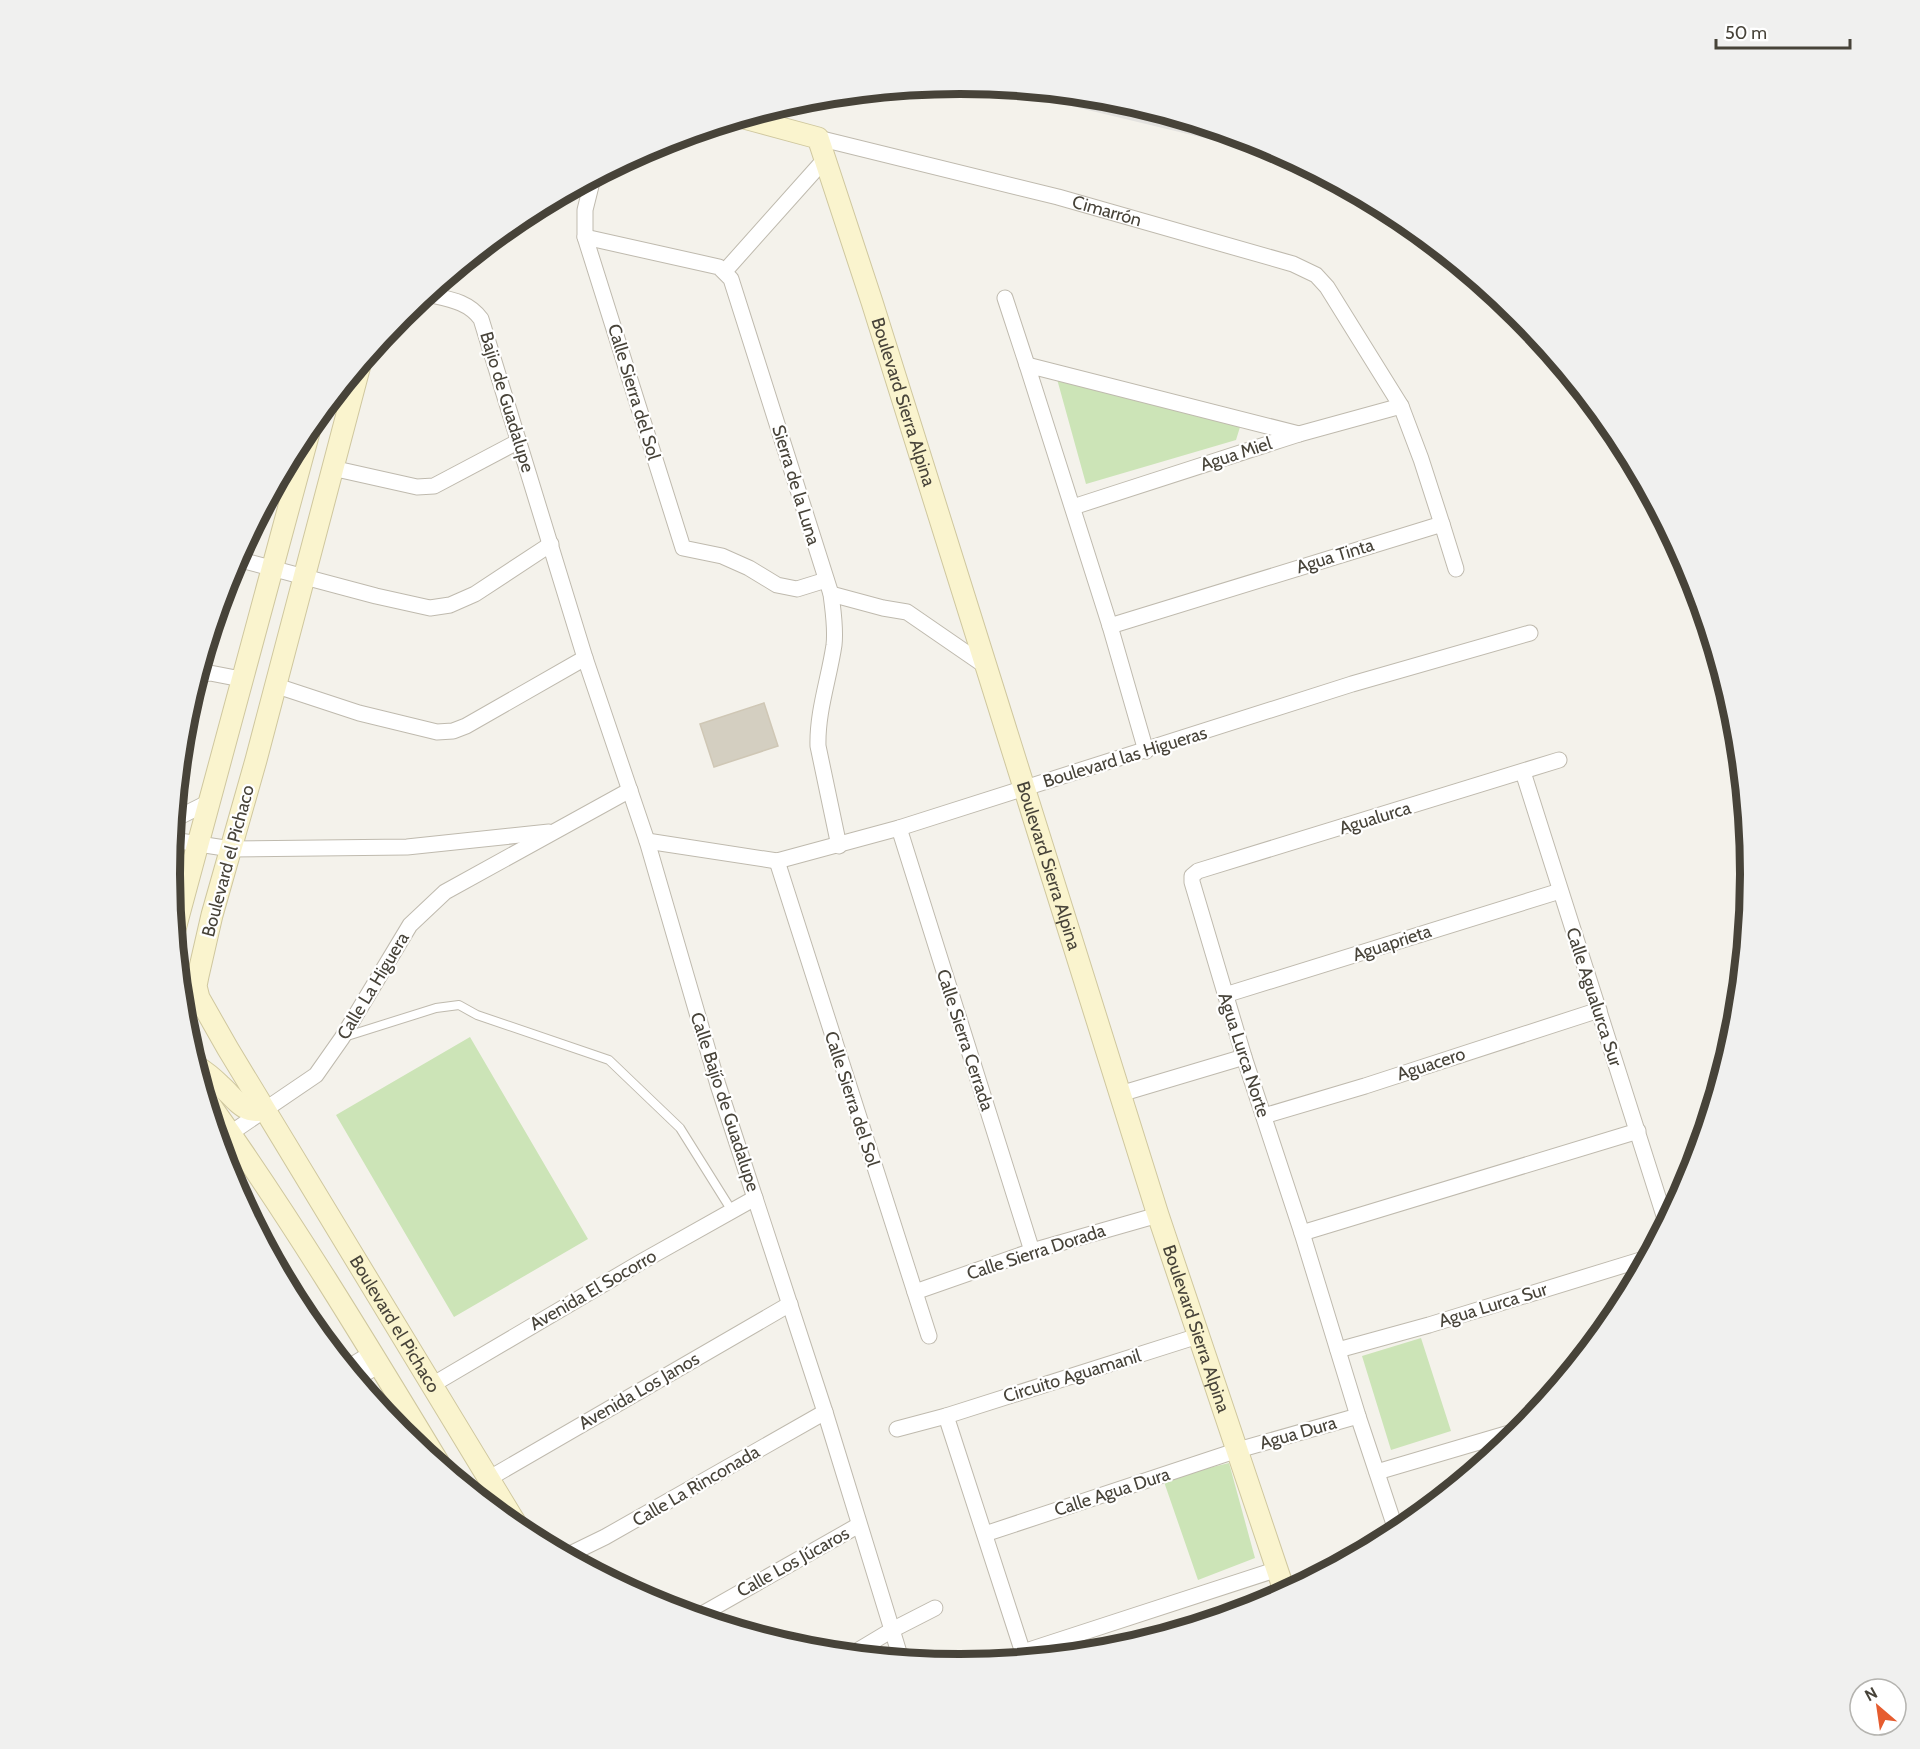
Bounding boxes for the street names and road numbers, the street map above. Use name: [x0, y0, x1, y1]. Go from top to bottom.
street label: Cimarrón: [1070, 191, 1144, 231]
street label: Boulevard Sierra Alpina: [867, 315, 940, 489]
street label: Calle Sierra del Sol: [603, 321, 665, 463]
street label: Bajio de Guadalupe: [475, 329, 539, 475]
street label: Sierra de la Luna: [767, 422, 825, 548]
street label: Agua Miel: [1198, 432, 1275, 476]
street label: Agua Tinta: [1294, 534, 1377, 578]
street label: Boulevard las Higueras: [1040, 722, 1210, 792]
street label: Boulevard Sierra Alpina: [1012, 779, 1085, 953]
street label: Boulevard el Pichaco: [197, 783, 259, 939]
street label: Agualurca: [1336, 797, 1414, 839]
street label: Aguaprieta: [1350, 920, 1434, 966]
street label: Calle Agualurca Sur: [1561, 925, 1627, 1070]
street label: Calle La Higuera: [332, 928, 414, 1044]
street label: Calle Sierra Cerrada: [932, 967, 998, 1114]
street label: Agua Lurca Norte: [1213, 990, 1275, 1120]
street label: Calle Bajío de Guadalupe: [686, 1010, 764, 1194]
street label: Calle Sierra del Sol: [820, 1029, 884, 1170]
street label: Aguacero: [1394, 1043, 1468, 1085]
street label: Calle Sierra Dorada: [964, 1219, 1108, 1285]
street label: Boulevard Sierra Alpina: [1158, 1242, 1235, 1416]
street label: Avenida El Socorro: [526, 1245, 660, 1335]
street label: Boulevard el Pichaco: [345, 1251, 445, 1397]
street label: Agua Lurca Sur: [1436, 1278, 1550, 1332]
street label: Circuito Aguamanil: [1000, 1344, 1144, 1407]
street label: Avenida Los Janos: [575, 1348, 703, 1434]
street label: Agua Dura: [1257, 1411, 1339, 1454]
street label: Calle La Rinconada: [629, 1441, 764, 1531]
street label: Calle Agua Dura: [1052, 1463, 1173, 1521]
street label: Calle Los Júcaros: [733, 1522, 853, 1602]

